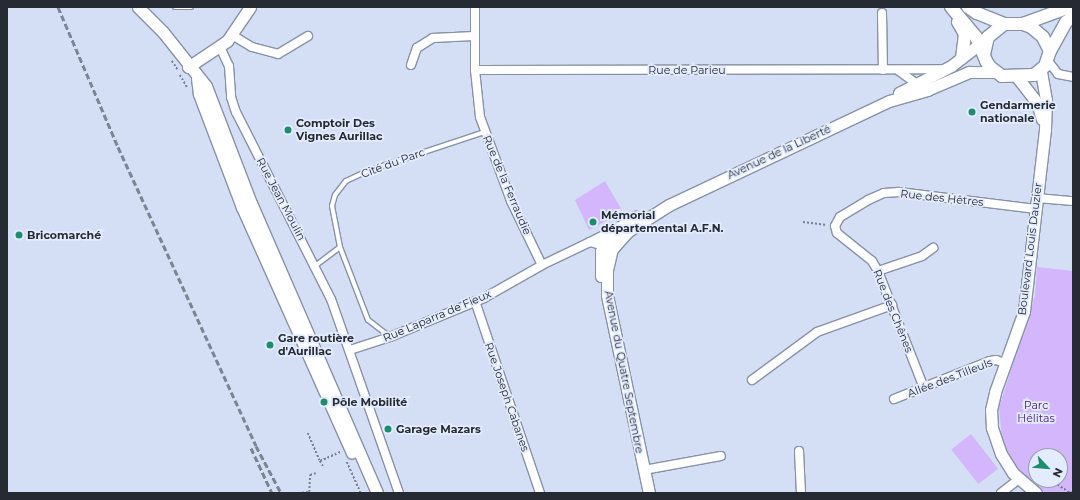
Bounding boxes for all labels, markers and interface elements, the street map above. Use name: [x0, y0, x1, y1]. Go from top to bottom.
street label: Rue de Parieu: [648, 63, 726, 77]
place label: Gendarmerie nationale: [980, 99, 1056, 125]
marker: Gendarmerie nationale: [967, 107, 977, 117]
place label: Comptoir Des Vignes Aurillac: [296, 117, 383, 143]
street label: Avenue de la Liberté: [725, 122, 833, 182]
marker: Comptoir Des Vignes Aurillac: [283, 125, 293, 135]
street label: Rue de la Ferraudie: [480, 133, 534, 237]
street label: Cité du Parc: [359, 145, 427, 181]
street label: Rue Jean Moulin: [254, 155, 308, 243]
street label: Boulevard Louis Dauzier: [1015, 182, 1045, 316]
street label: Rue des Hêtres: [900, 187, 984, 209]
place label: Mémorial départemental A.F.N.: [601, 209, 723, 235]
marker: Mémorial départemental A.F.N.: [588, 217, 598, 227]
place label: Bricomarché: [27, 228, 101, 242]
marker: Bricomarché: [14, 230, 24, 240]
street label: Rue des Chênes: [870, 267, 916, 355]
street label: Rue Laparra de Fieux: [381, 287, 493, 345]
street label: Avenue du Quatre Septembre: [602, 290, 646, 454]
place label: Gare routière d'Aurillac: [278, 332, 354, 358]
marker: Gare routière d'Aurillac: [265, 340, 275, 350]
street label: Rue Joseph Cabanes: [482, 341, 532, 453]
street label: Allée des Tilleuls: [906, 356, 994, 400]
place label: Pôle Mobilité: [332, 395, 407, 409]
marker: Pôle Mobilité: [319, 397, 329, 407]
park label: Parc Hélitas: [1017, 399, 1055, 425]
place label: Garage Mazars: [396, 422, 481, 436]
marker: Garage Mazars: [383, 424, 393, 434]
north arrow: [1028, 448, 1068, 488]
text: N: [1050, 466, 1066, 480]

